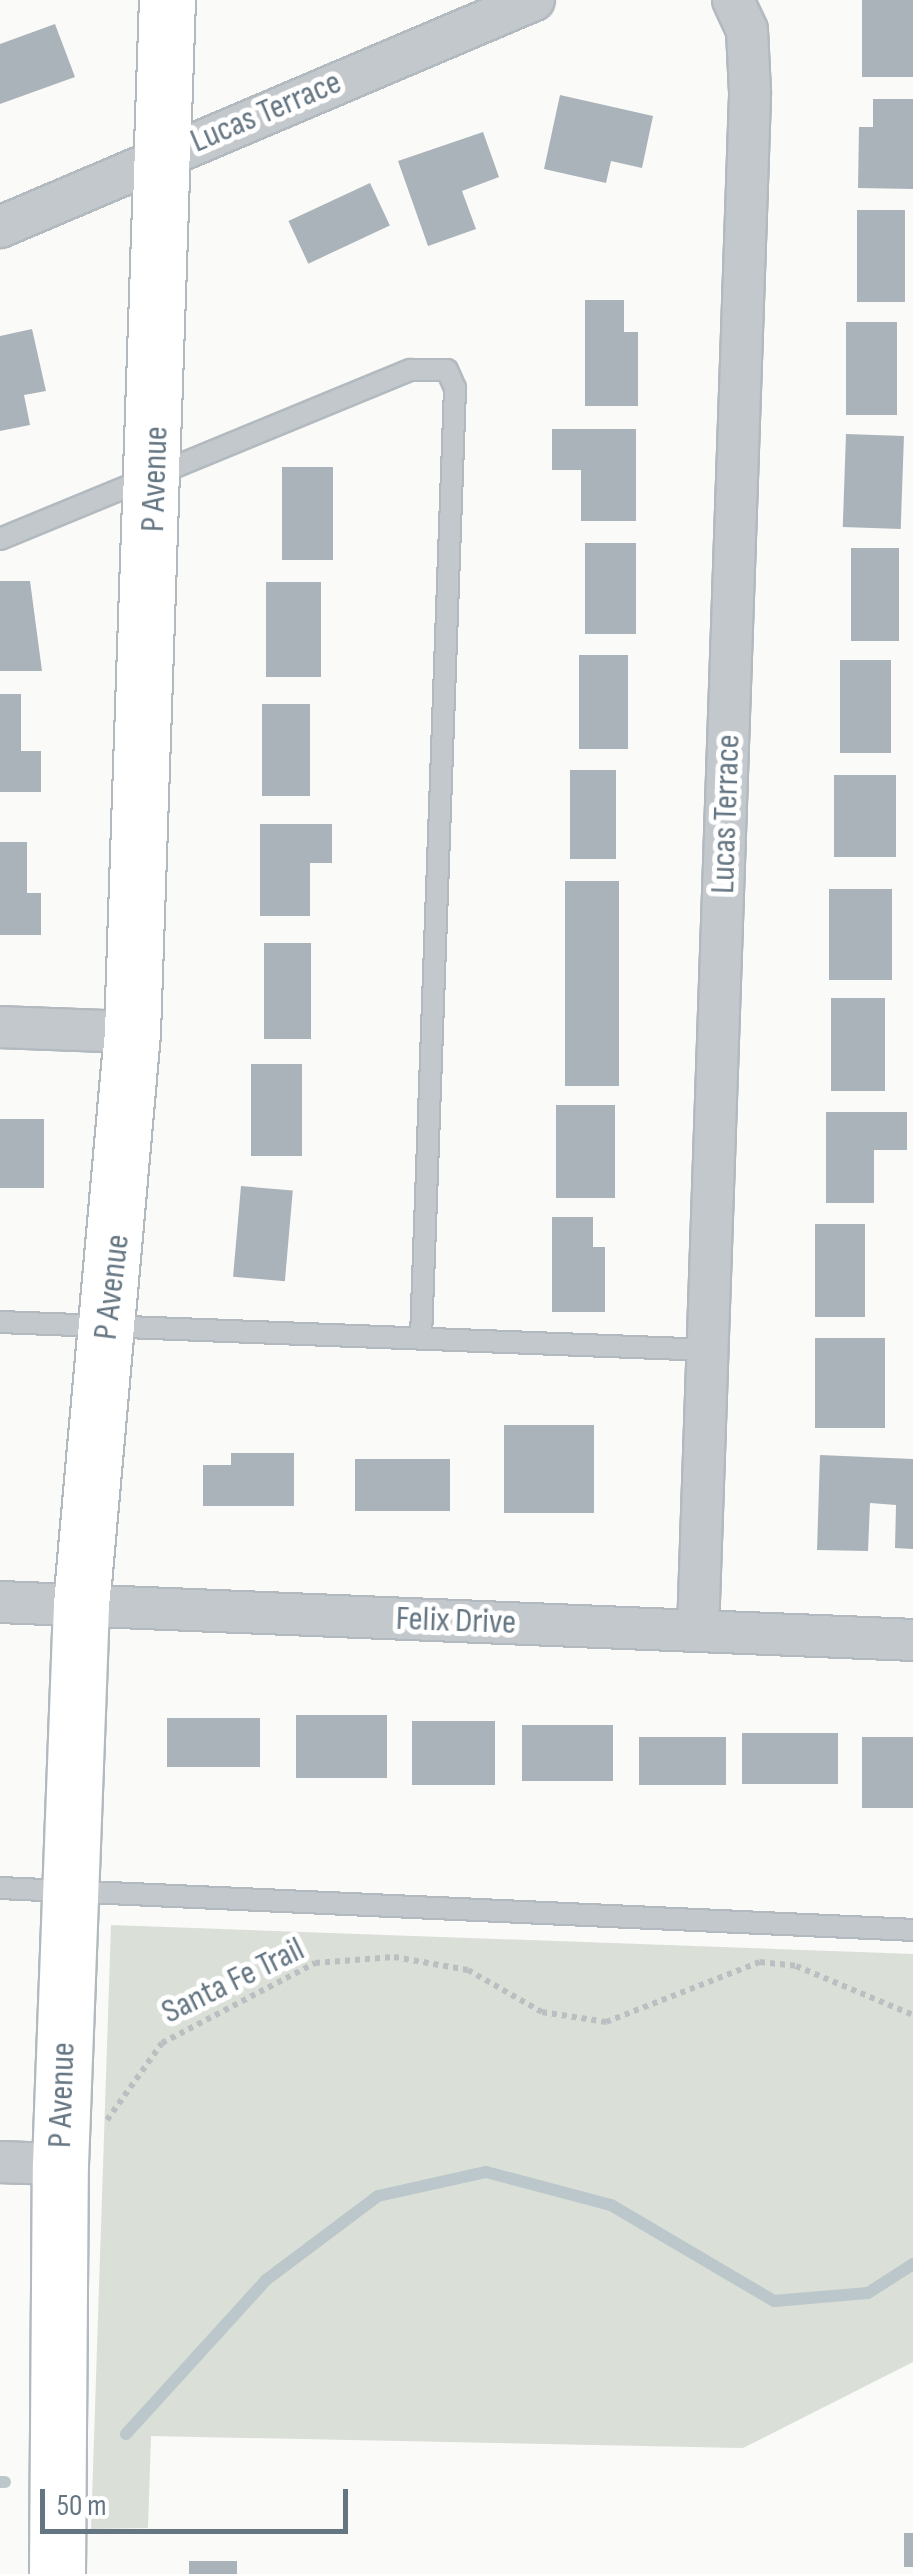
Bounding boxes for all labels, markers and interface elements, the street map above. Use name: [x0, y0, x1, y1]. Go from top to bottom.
street label: Lucas Terrace: [184, 61, 348, 163]
street label: P Avenue: [132, 425, 178, 533]
street label: Lucas Terrace: [702, 733, 750, 895]
street label: P Avenue: [85, 1232, 139, 1342]
street label: Felix Drive: [395, 1598, 517, 1644]
street label: Santa Fe Trail: [155, 1929, 311, 2033]
street label: P Avenue: [39, 2041, 85, 2149]
scale bar: [45, 2469, 352, 2531]
text: 50 m: [57, 2488, 106, 2524]

